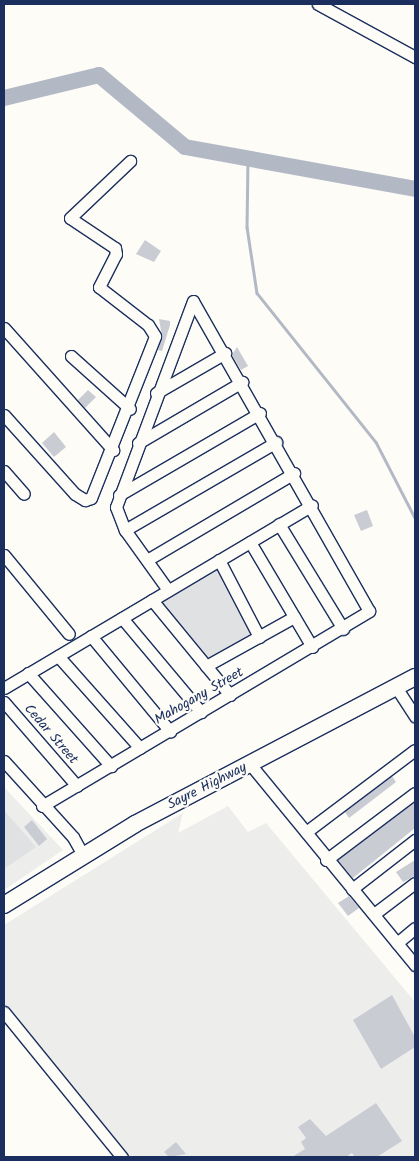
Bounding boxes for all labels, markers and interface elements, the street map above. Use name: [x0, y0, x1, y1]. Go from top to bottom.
street label: Mahogany Street: [152, 664, 246, 728]
street label: Cedar Street: [20, 701, 82, 767]
street label: Sayre Highway: [165, 759, 249, 813]

